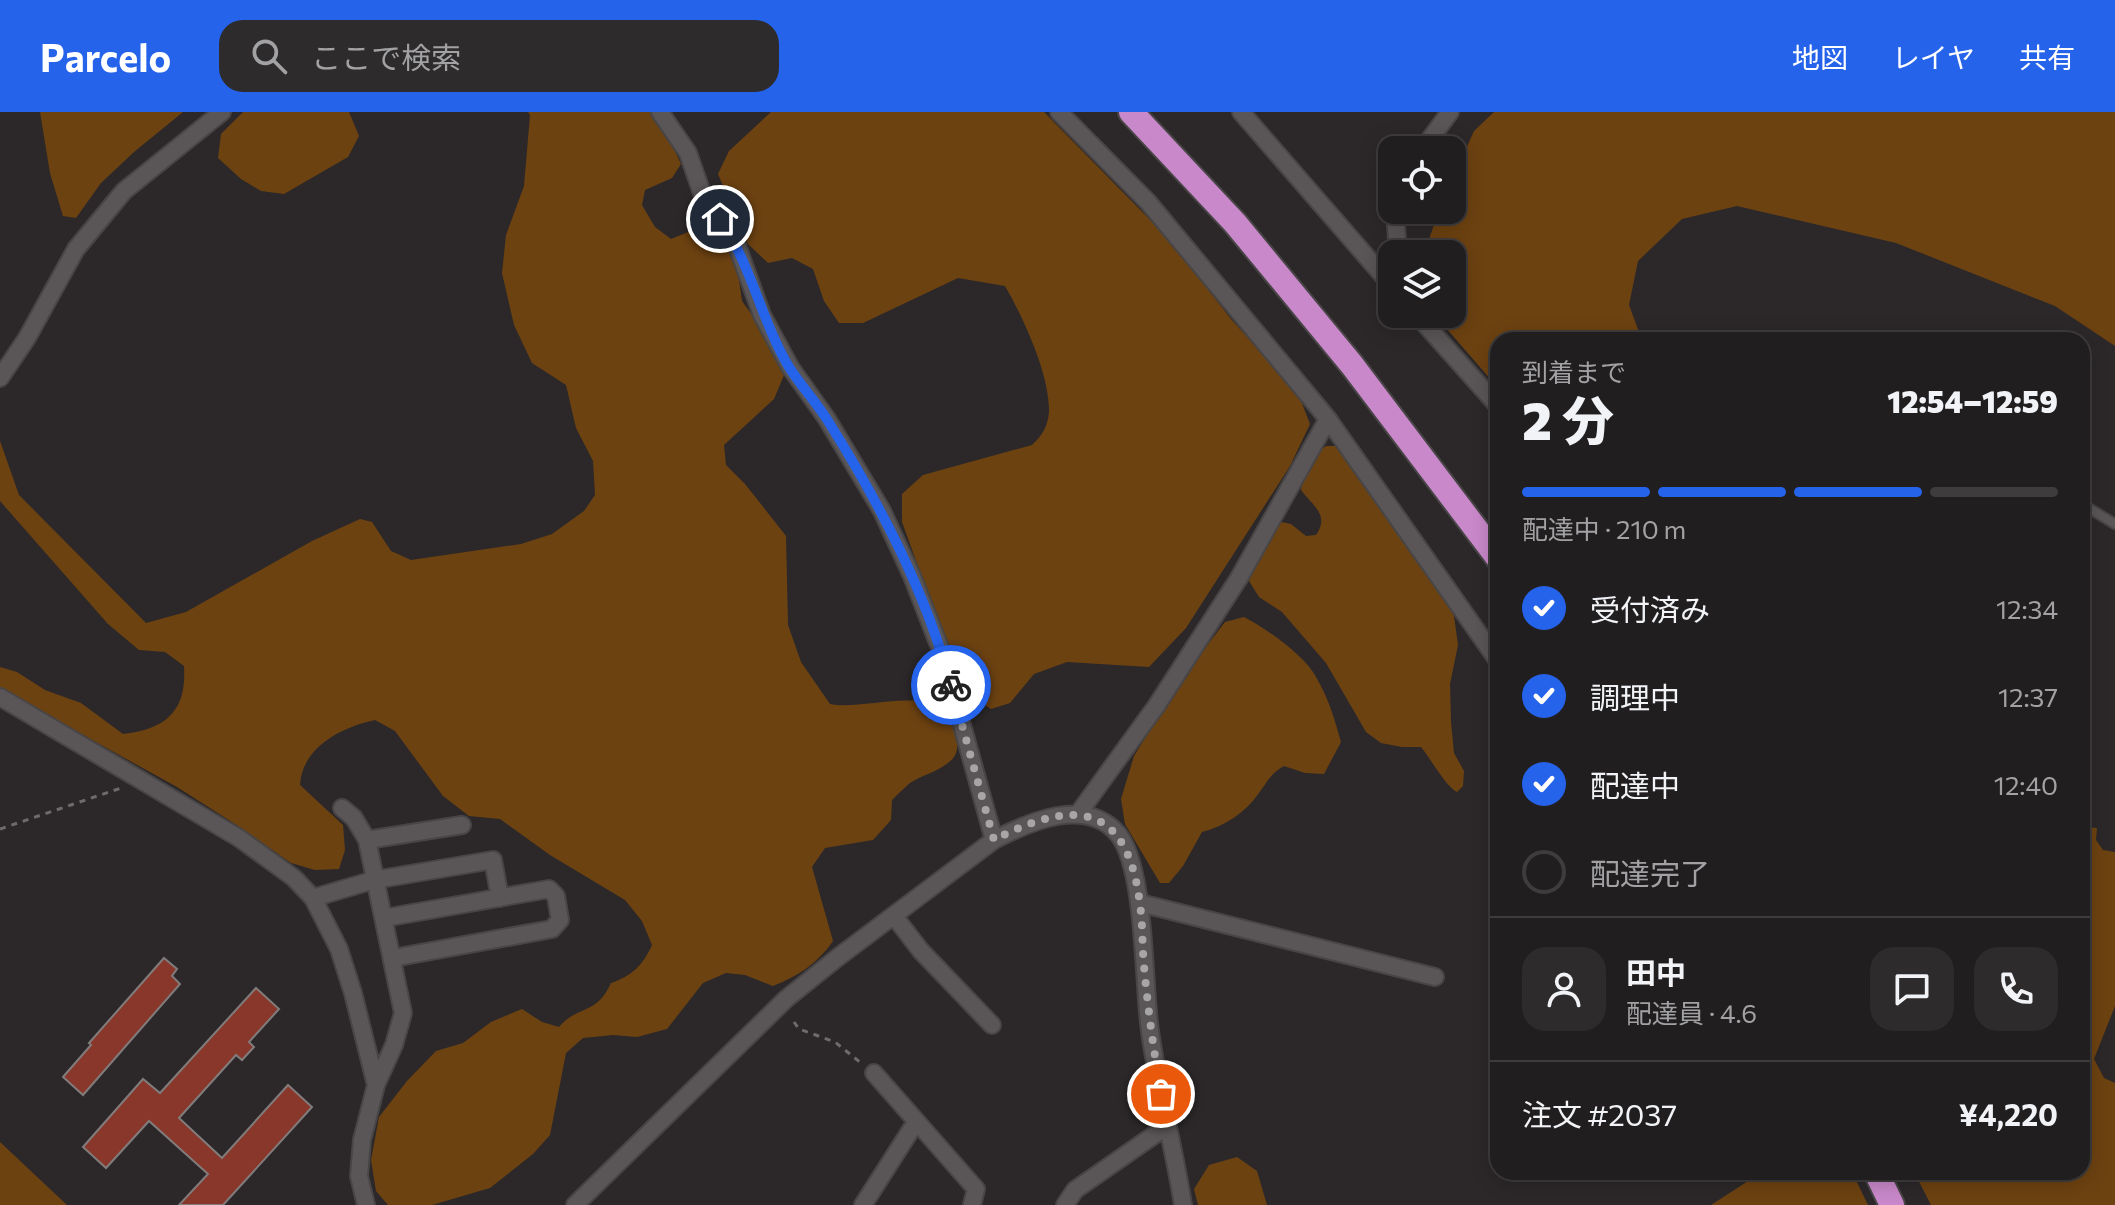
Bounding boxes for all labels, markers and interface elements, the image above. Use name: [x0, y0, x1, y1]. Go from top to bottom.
search box: [219, 20, 779, 92]
text: Parcelo: [40, 33, 171, 80]
icon: search: [247, 34, 291, 78]
text: ここで検索: [311, 38, 461, 75]
text: 地図: [1792, 40, 1848, 74]
text: レイヤ: [1892, 40, 1975, 74]
text: 共有: [2019, 40, 2075, 74]
map controls: [1378, 136, 1466, 328]
button: locate: [1378, 136, 1466, 224]
pin: [686, 185, 754, 253]
icon: home: [698, 197, 742, 241]
button: layers: [1378, 240, 1466, 328]
text: 到着まで: [1522, 356, 1626, 387]
text: 12:54–12:59: [1887, 382, 2058, 419]
text: 2 分: [1522, 387, 1614, 451]
text: 配達中 · 210 m: [1522, 513, 1686, 544]
icon: check: [1522, 586, 1566, 630]
text: 受付済み: [1590, 590, 1710, 627]
text: 12:34: [1996, 593, 2058, 624]
courier: [911, 645, 991, 725]
icon: bike: [929, 663, 973, 707]
icon: check: [1522, 674, 1566, 718]
text: 調理中: [1590, 678, 1680, 715]
text: 12:37: [1998, 681, 2058, 712]
icon: check: [1522, 762, 1566, 806]
text: 配達中: [1590, 766, 1680, 803]
text: 12:40: [1994, 769, 2058, 800]
text: 配達完了: [1590, 854, 1710, 891]
button: person: [1522, 947, 1606, 1031]
button: chat: [1870, 947, 1954, 1031]
button: phone: [1974, 947, 2058, 1031]
text: 田中: [1626, 953, 1686, 990]
text: 配達員 · 4.6: [1626, 997, 1757, 1028]
pin: [1127, 1060, 1195, 1128]
icon: bag: [1139, 1072, 1183, 1116]
text: 注文 #2037: [1522, 1095, 1677, 1132]
text: ¥4,220: [1959, 1095, 2058, 1132]

